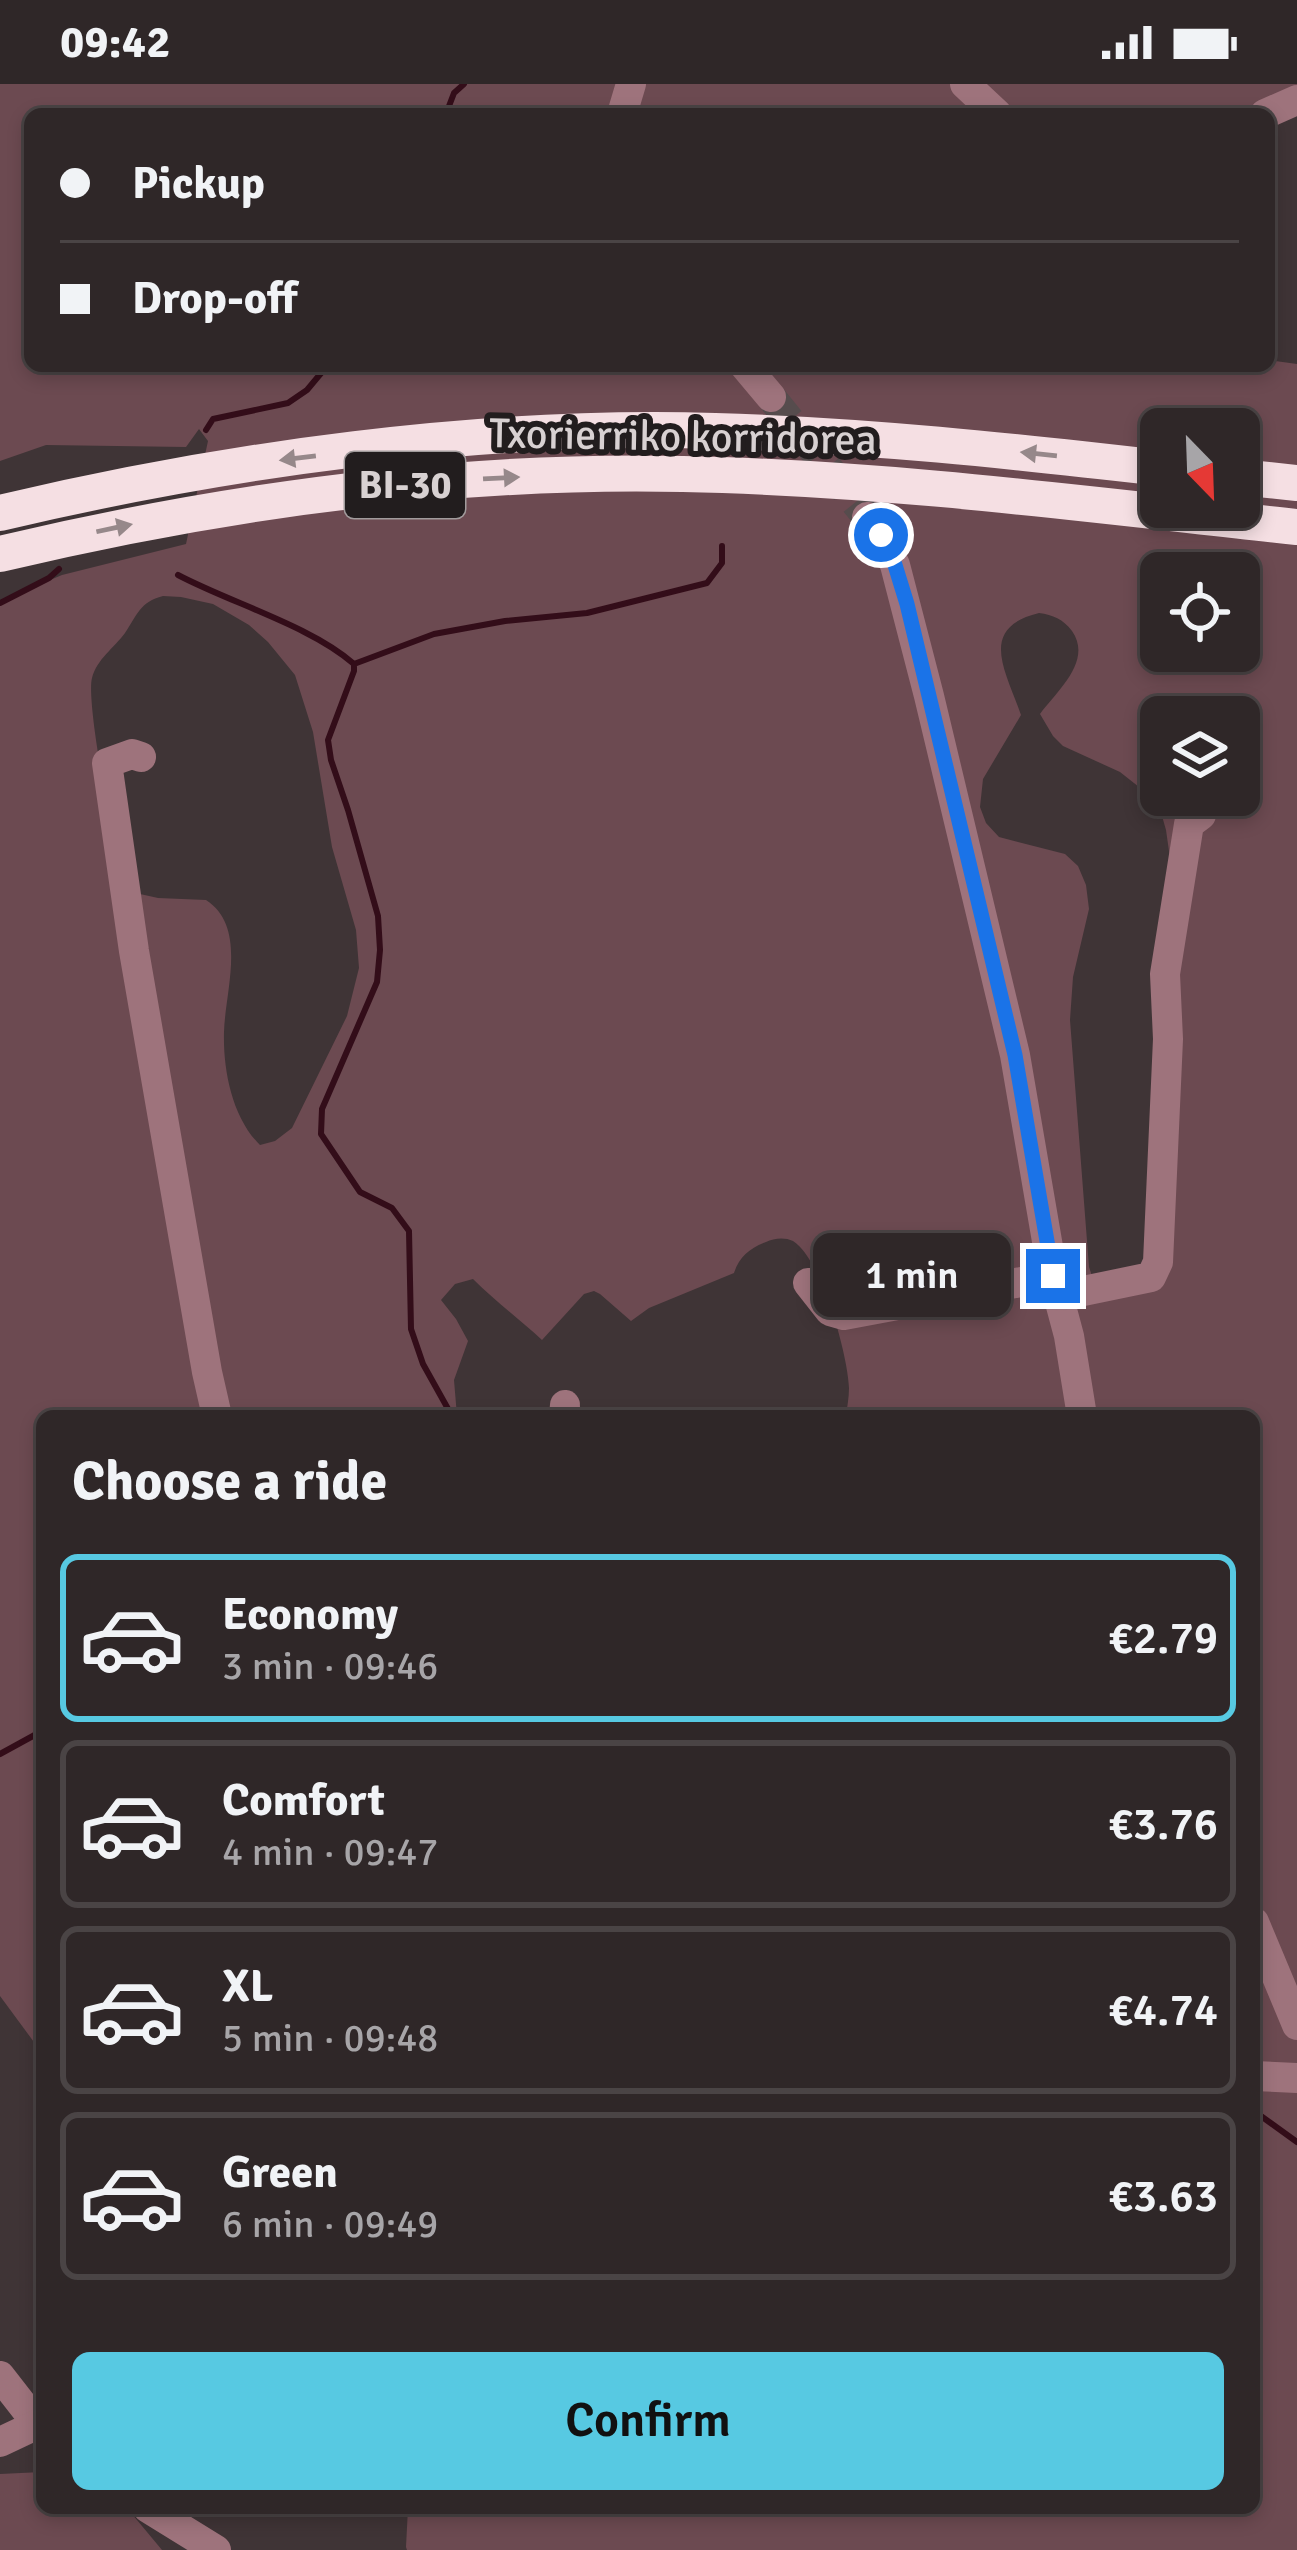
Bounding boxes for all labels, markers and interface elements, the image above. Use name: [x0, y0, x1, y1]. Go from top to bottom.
text: 09:42: [60, 15, 170, 70]
text: Pickup: [132, 156, 265, 211]
text: Drop-off: [132, 271, 297, 326]
street label: Txorierriko korridorea: [489, 408, 877, 466]
north arrow: [1140, 408, 1260, 528]
map controls: [1140, 408, 1260, 816]
one-way arrow: [1020, 444, 1057, 463]
one-way arrow: [279, 449, 317, 468]
road number: BI-30: [345, 452, 465, 518]
one-way arrow: [483, 468, 521, 487]
route start: [854, 508, 908, 562]
one-way arrow: [96, 518, 134, 537]
button: locate: [1140, 552, 1260, 672]
button: layers: [1140, 696, 1260, 816]
callout: 1 min: [813, 1234, 1011, 1318]
route end: [1026, 1249, 1080, 1303]
text: 1 min: [865, 1251, 959, 1299]
text: Choose a ride: [72, 1448, 387, 1515]
icon: car: [78, 1584, 186, 1692]
text: Economy: [222, 1587, 398, 1642]
text: €2.79: [1108, 1611, 1218, 1666]
text: 3 min · 09:46: [222, 1642, 438, 1690]
icon: car: [78, 1770, 186, 1878]
text: Comfort: [222, 1773, 385, 1828]
text: €3.76: [1108, 1797, 1218, 1852]
text: 4 min · 09:47: [222, 1828, 438, 1876]
icon: car: [78, 1956, 186, 2064]
text: XL: [222, 1959, 273, 2014]
text: €4.74: [1108, 1983, 1218, 2038]
text: 5 min · 09:48: [222, 2014, 438, 2062]
icon: car: [78, 2142, 186, 2250]
text: Green: [222, 2145, 338, 2200]
text: €3.63: [1108, 2169, 1218, 2224]
text: 6 min · 09:49: [222, 2200, 438, 2248]
button: Confirm: [72, 2352, 1224, 2490]

